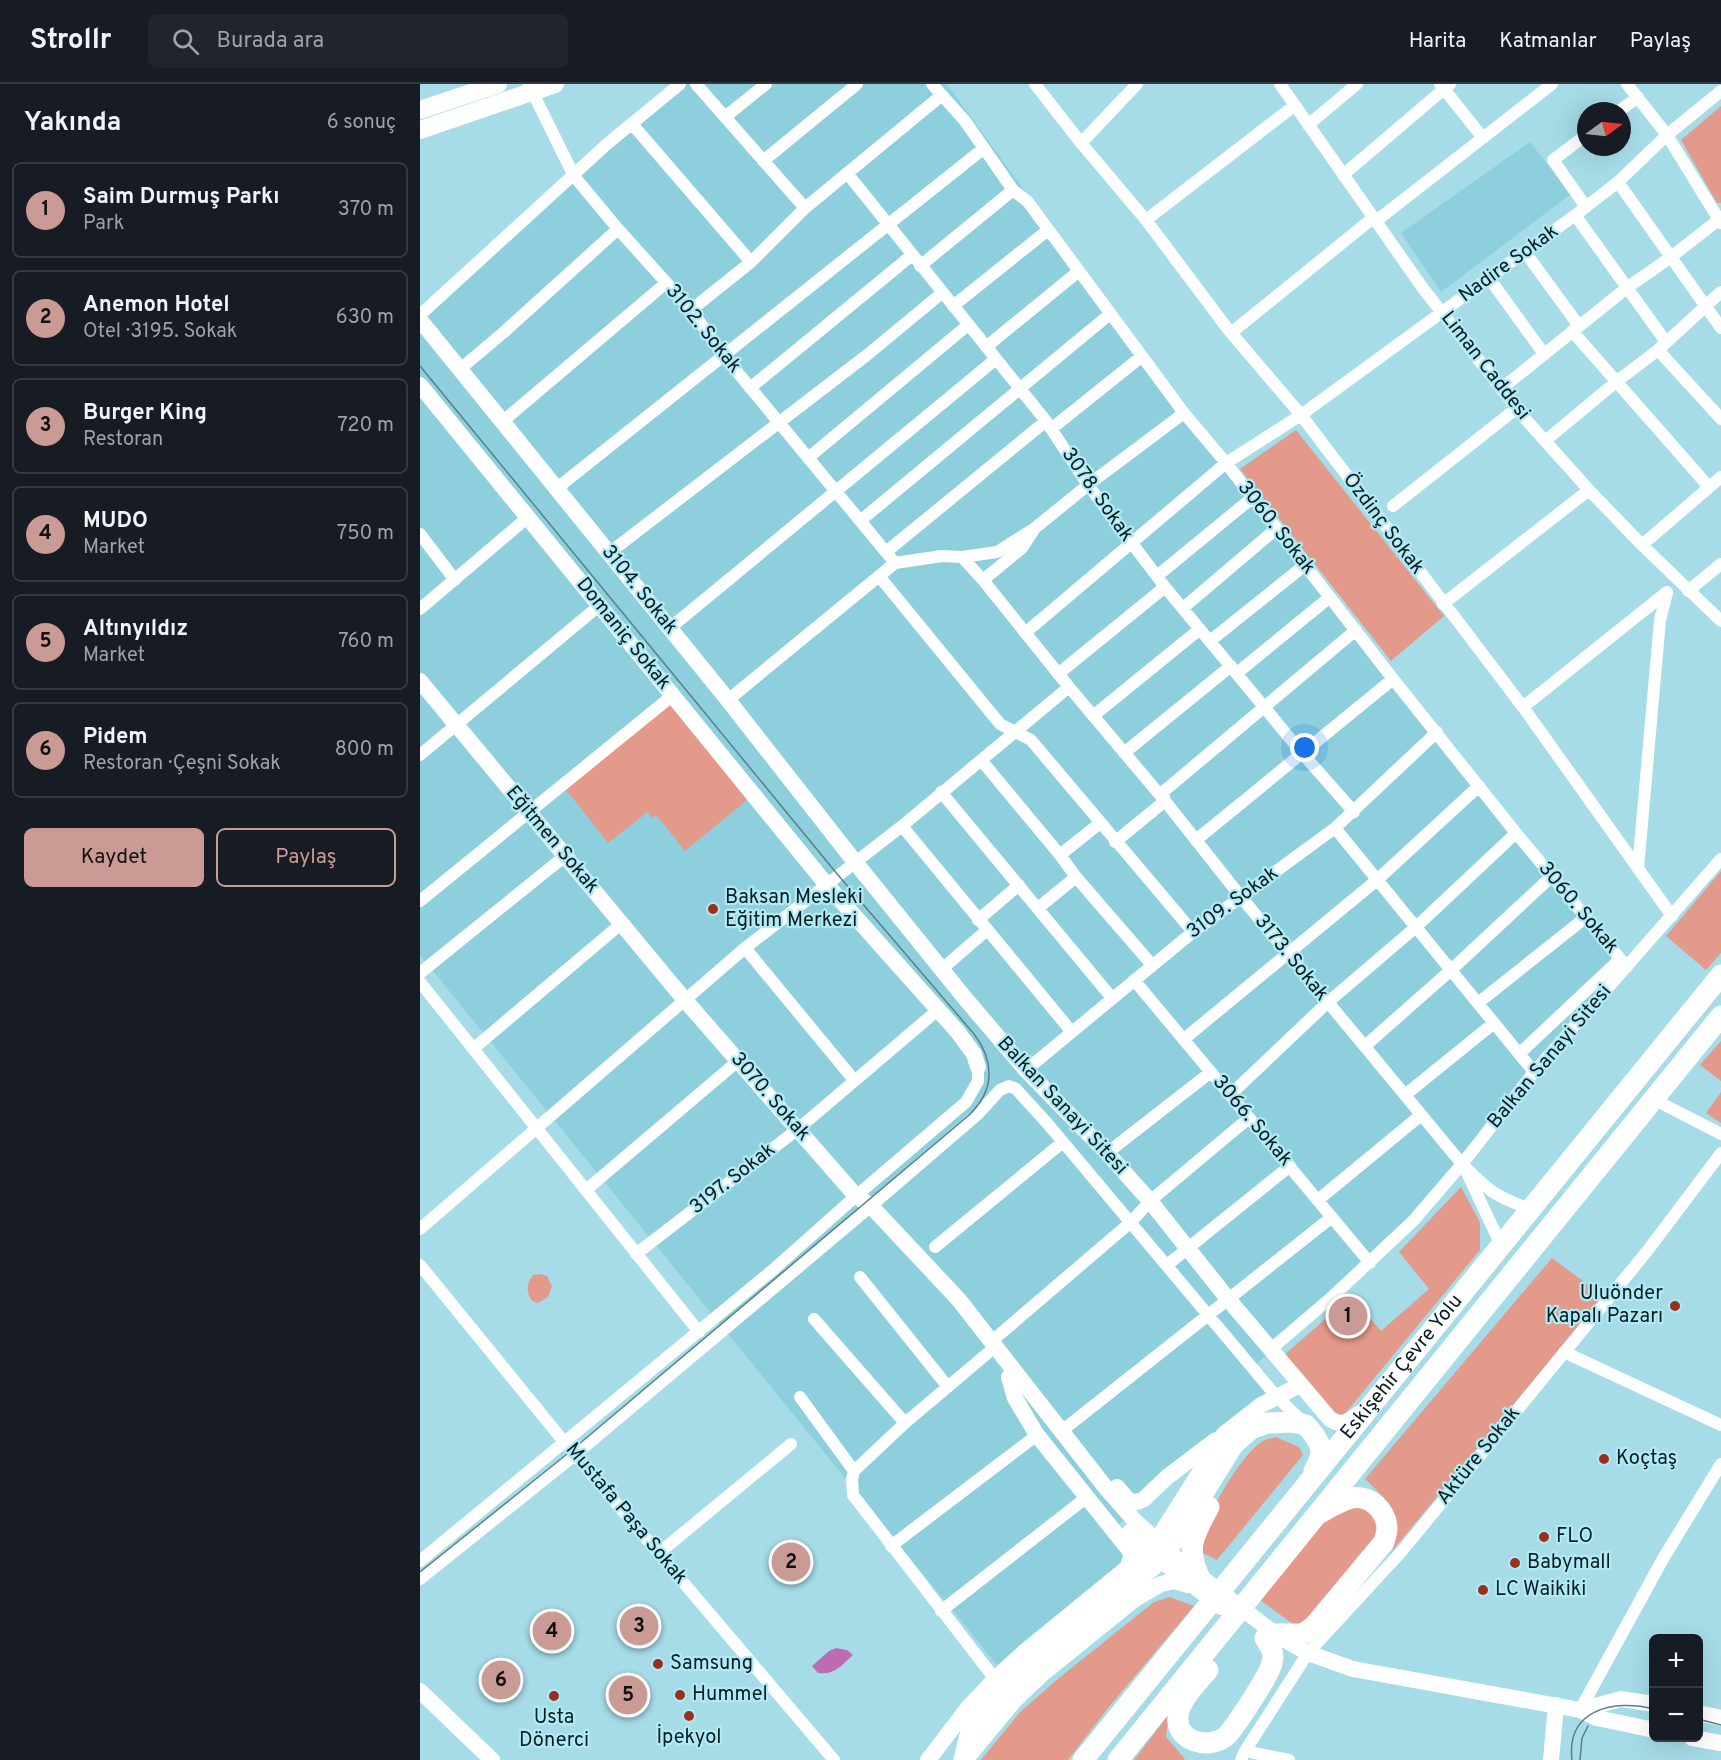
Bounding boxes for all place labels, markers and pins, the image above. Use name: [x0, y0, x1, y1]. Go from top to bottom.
place label: Baksan Mesleki Eğitim Merkezi: [725, 885, 863, 934]
marker: Baksan Mesleki Eğitim Merkezi: [706, 902, 720, 916]
place label: Uluönder Kapalı Pazarı: [1546, 1281, 1663, 1330]
pin: 1: [1328, 1294, 1368, 1338]
marker: Uluönder Kapalı Pazarı: [1668, 1299, 1682, 1313]
place label: Koçtaş: [1616, 1446, 1677, 1472]
marker: Koçtaş: [1597, 1452, 1611, 1466]
place label: FLO: [1556, 1524, 1593, 1550]
marker: FLO: [1537, 1530, 1551, 1544]
pin: 2: [772, 1540, 811, 1584]
place label: Babymall: [1527, 1550, 1611, 1576]
marker: Babymall: [1508, 1556, 1522, 1570]
place label: LC Waikiki: [1495, 1577, 1586, 1603]
marker: LC Waikiki: [1476, 1583, 1490, 1597]
pin: 3: [620, 1604, 658, 1648]
pin: 4: [532, 1608, 572, 1654]
place label: Samsung: [670, 1651, 753, 1677]
marker: Samsung: [651, 1657, 665, 1671]
pin: 6: [482, 1658, 520, 1702]
pin: 5: [608, 1672, 648, 1718]
place label: Hummel: [692, 1682, 768, 1708]
marker: Hummel: [673, 1688, 687, 1702]
marker: Usta Dönerci: [547, 1689, 561, 1703]
place label: Usta Dönerci: [519, 1705, 589, 1754]
marker: İpekyol: [682, 1709, 696, 1723]
place label: İpekyol: [656, 1724, 722, 1751]

